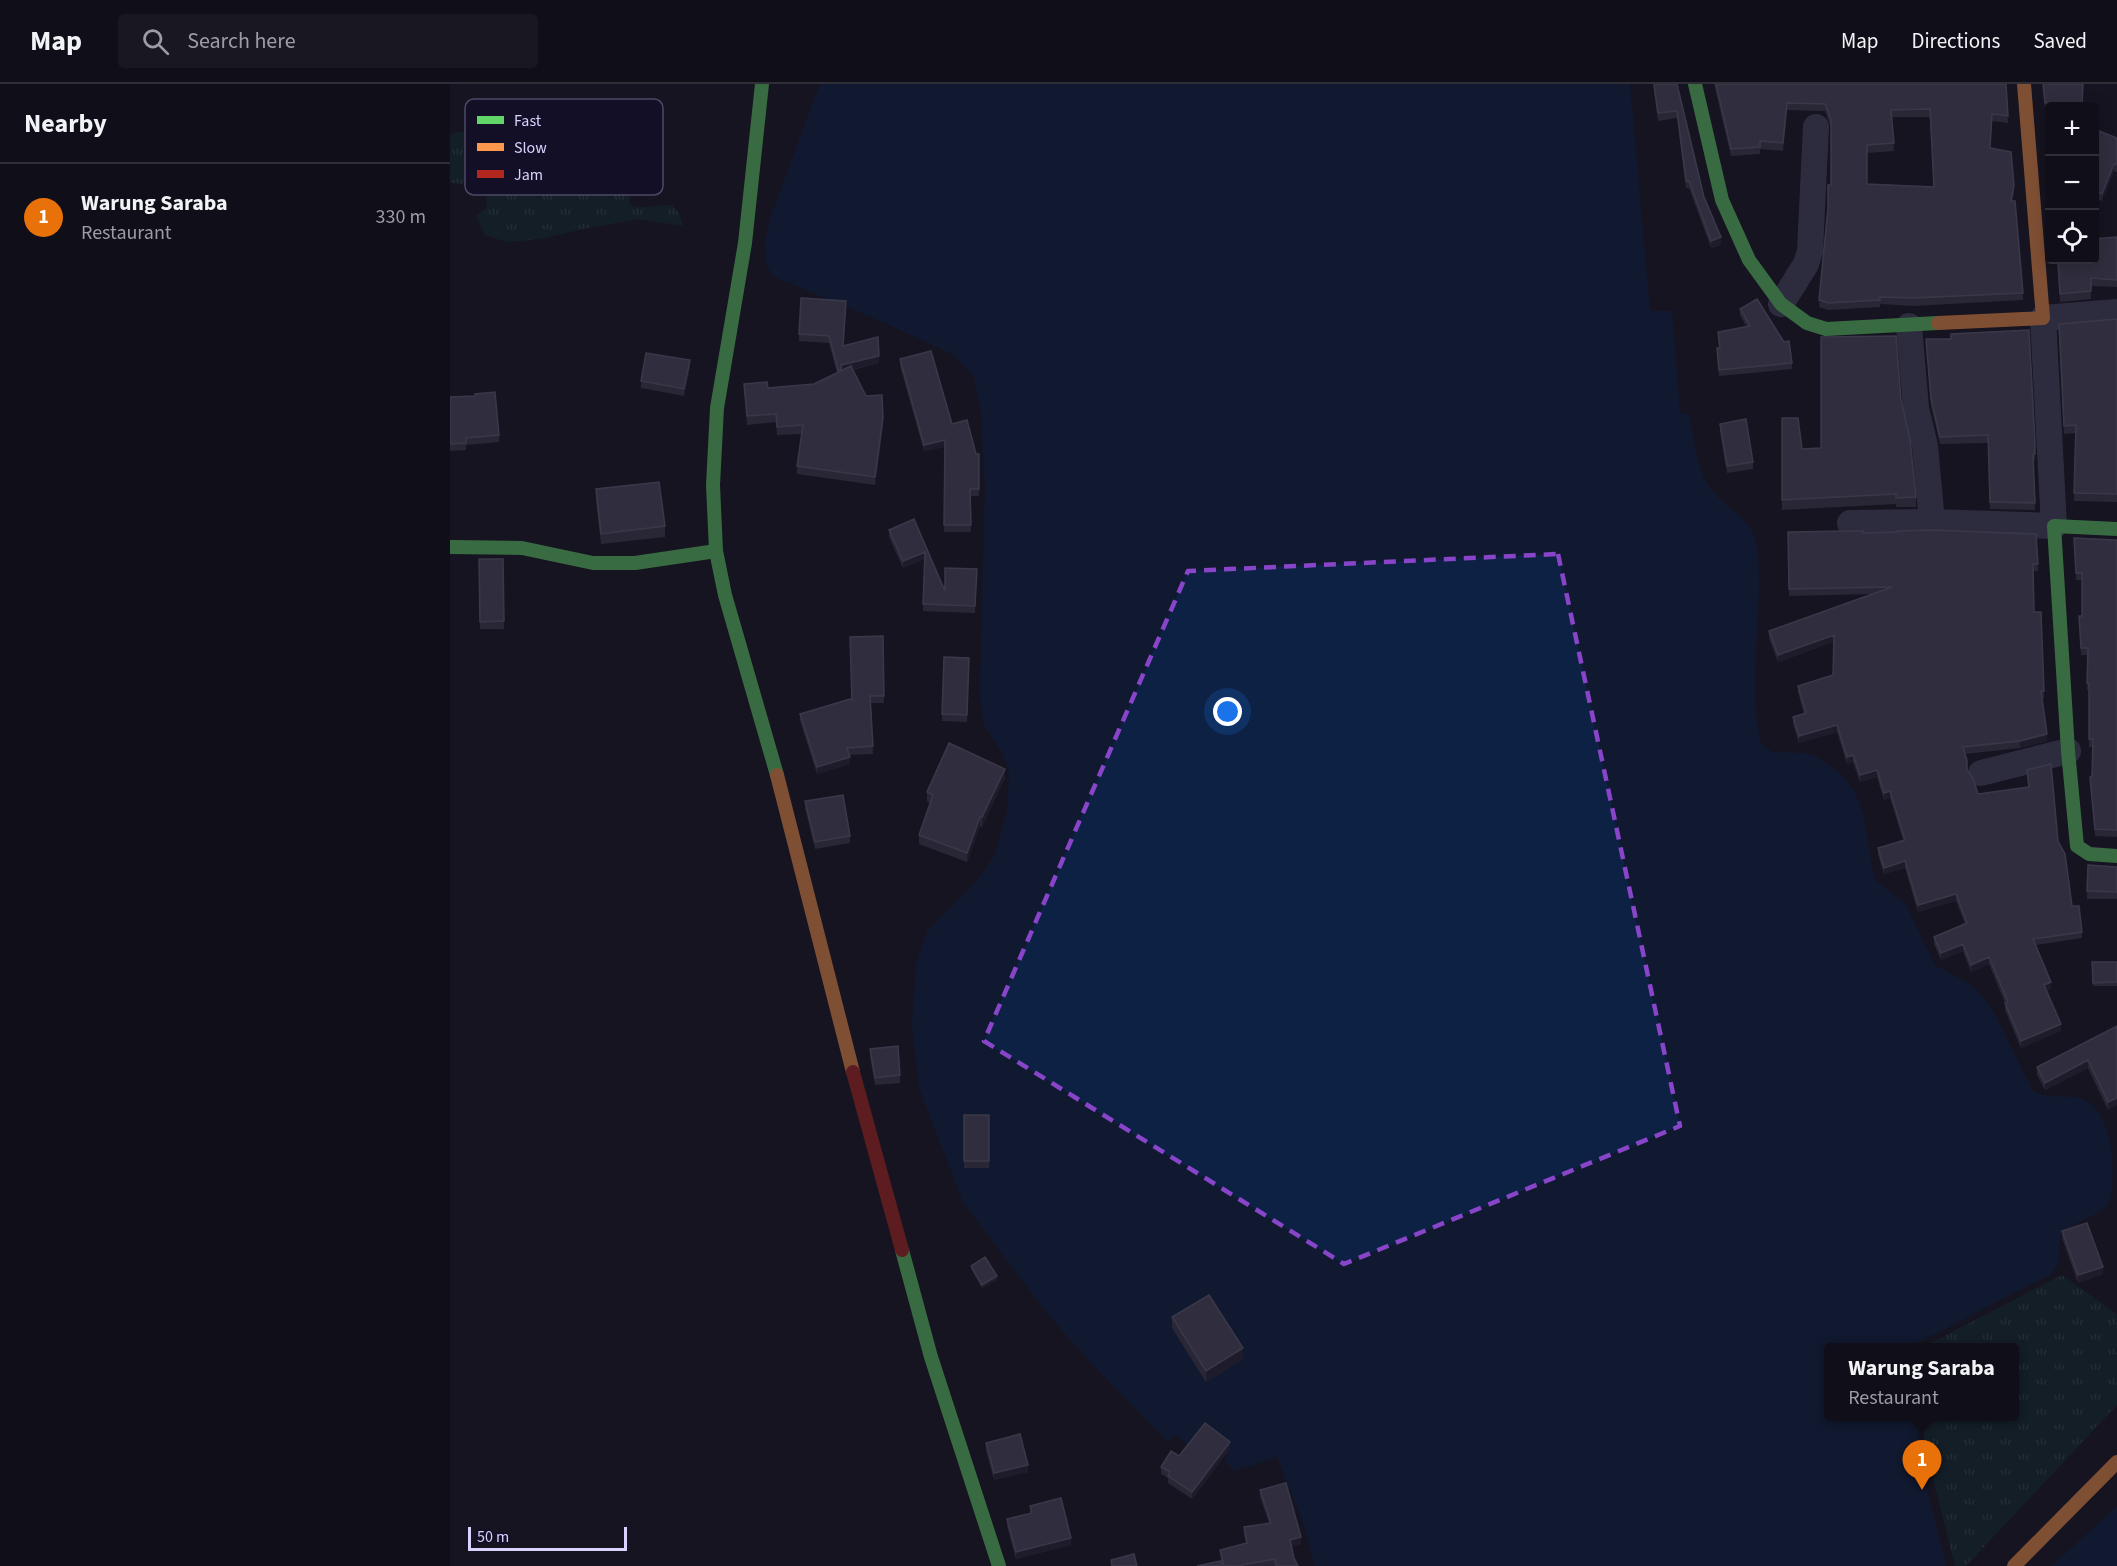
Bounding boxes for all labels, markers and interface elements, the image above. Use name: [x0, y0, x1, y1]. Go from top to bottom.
search box: [118, 14, 538, 68]
text: Map: [30, 21, 82, 61]
icon: search: [139, 25, 172, 58]
text: Search here: [187, 25, 296, 57]
text: Map: [1841, 26, 1879, 56]
text: Directions: [1912, 26, 2000, 56]
text: Saved: [2033, 26, 2087, 56]
legend: [465, 99, 663, 195]
map controls: [2045, 102, 2099, 264]
button: +: [2045, 102, 2099, 156]
text: Nearby: [24, 105, 107, 142]
text: Fast: [514, 110, 542, 132]
text: Slow: [514, 137, 547, 159]
button: −: [2045, 156, 2099, 210]
text: Jam: [514, 164, 543, 186]
text: Warung Saraba: [81, 187, 228, 219]
text: 1: [38, 203, 49, 231]
text: 330 m: [376, 203, 426, 231]
button: locate: [2045, 210, 2099, 264]
text: Restaurant: [81, 219, 172, 247]
your location: [1213, 697, 1242, 726]
popup: [1824, 1343, 2019, 1421]
text: Warung Saraba: [1848, 1352, 1995, 1384]
text: Restaurant: [1848, 1384, 1939, 1412]
pin: 1: [1902, 1440, 1942, 1490]
scale bar: [468, 1524, 627, 1552]
text: 50 m: [477, 1526, 509, 1548]

